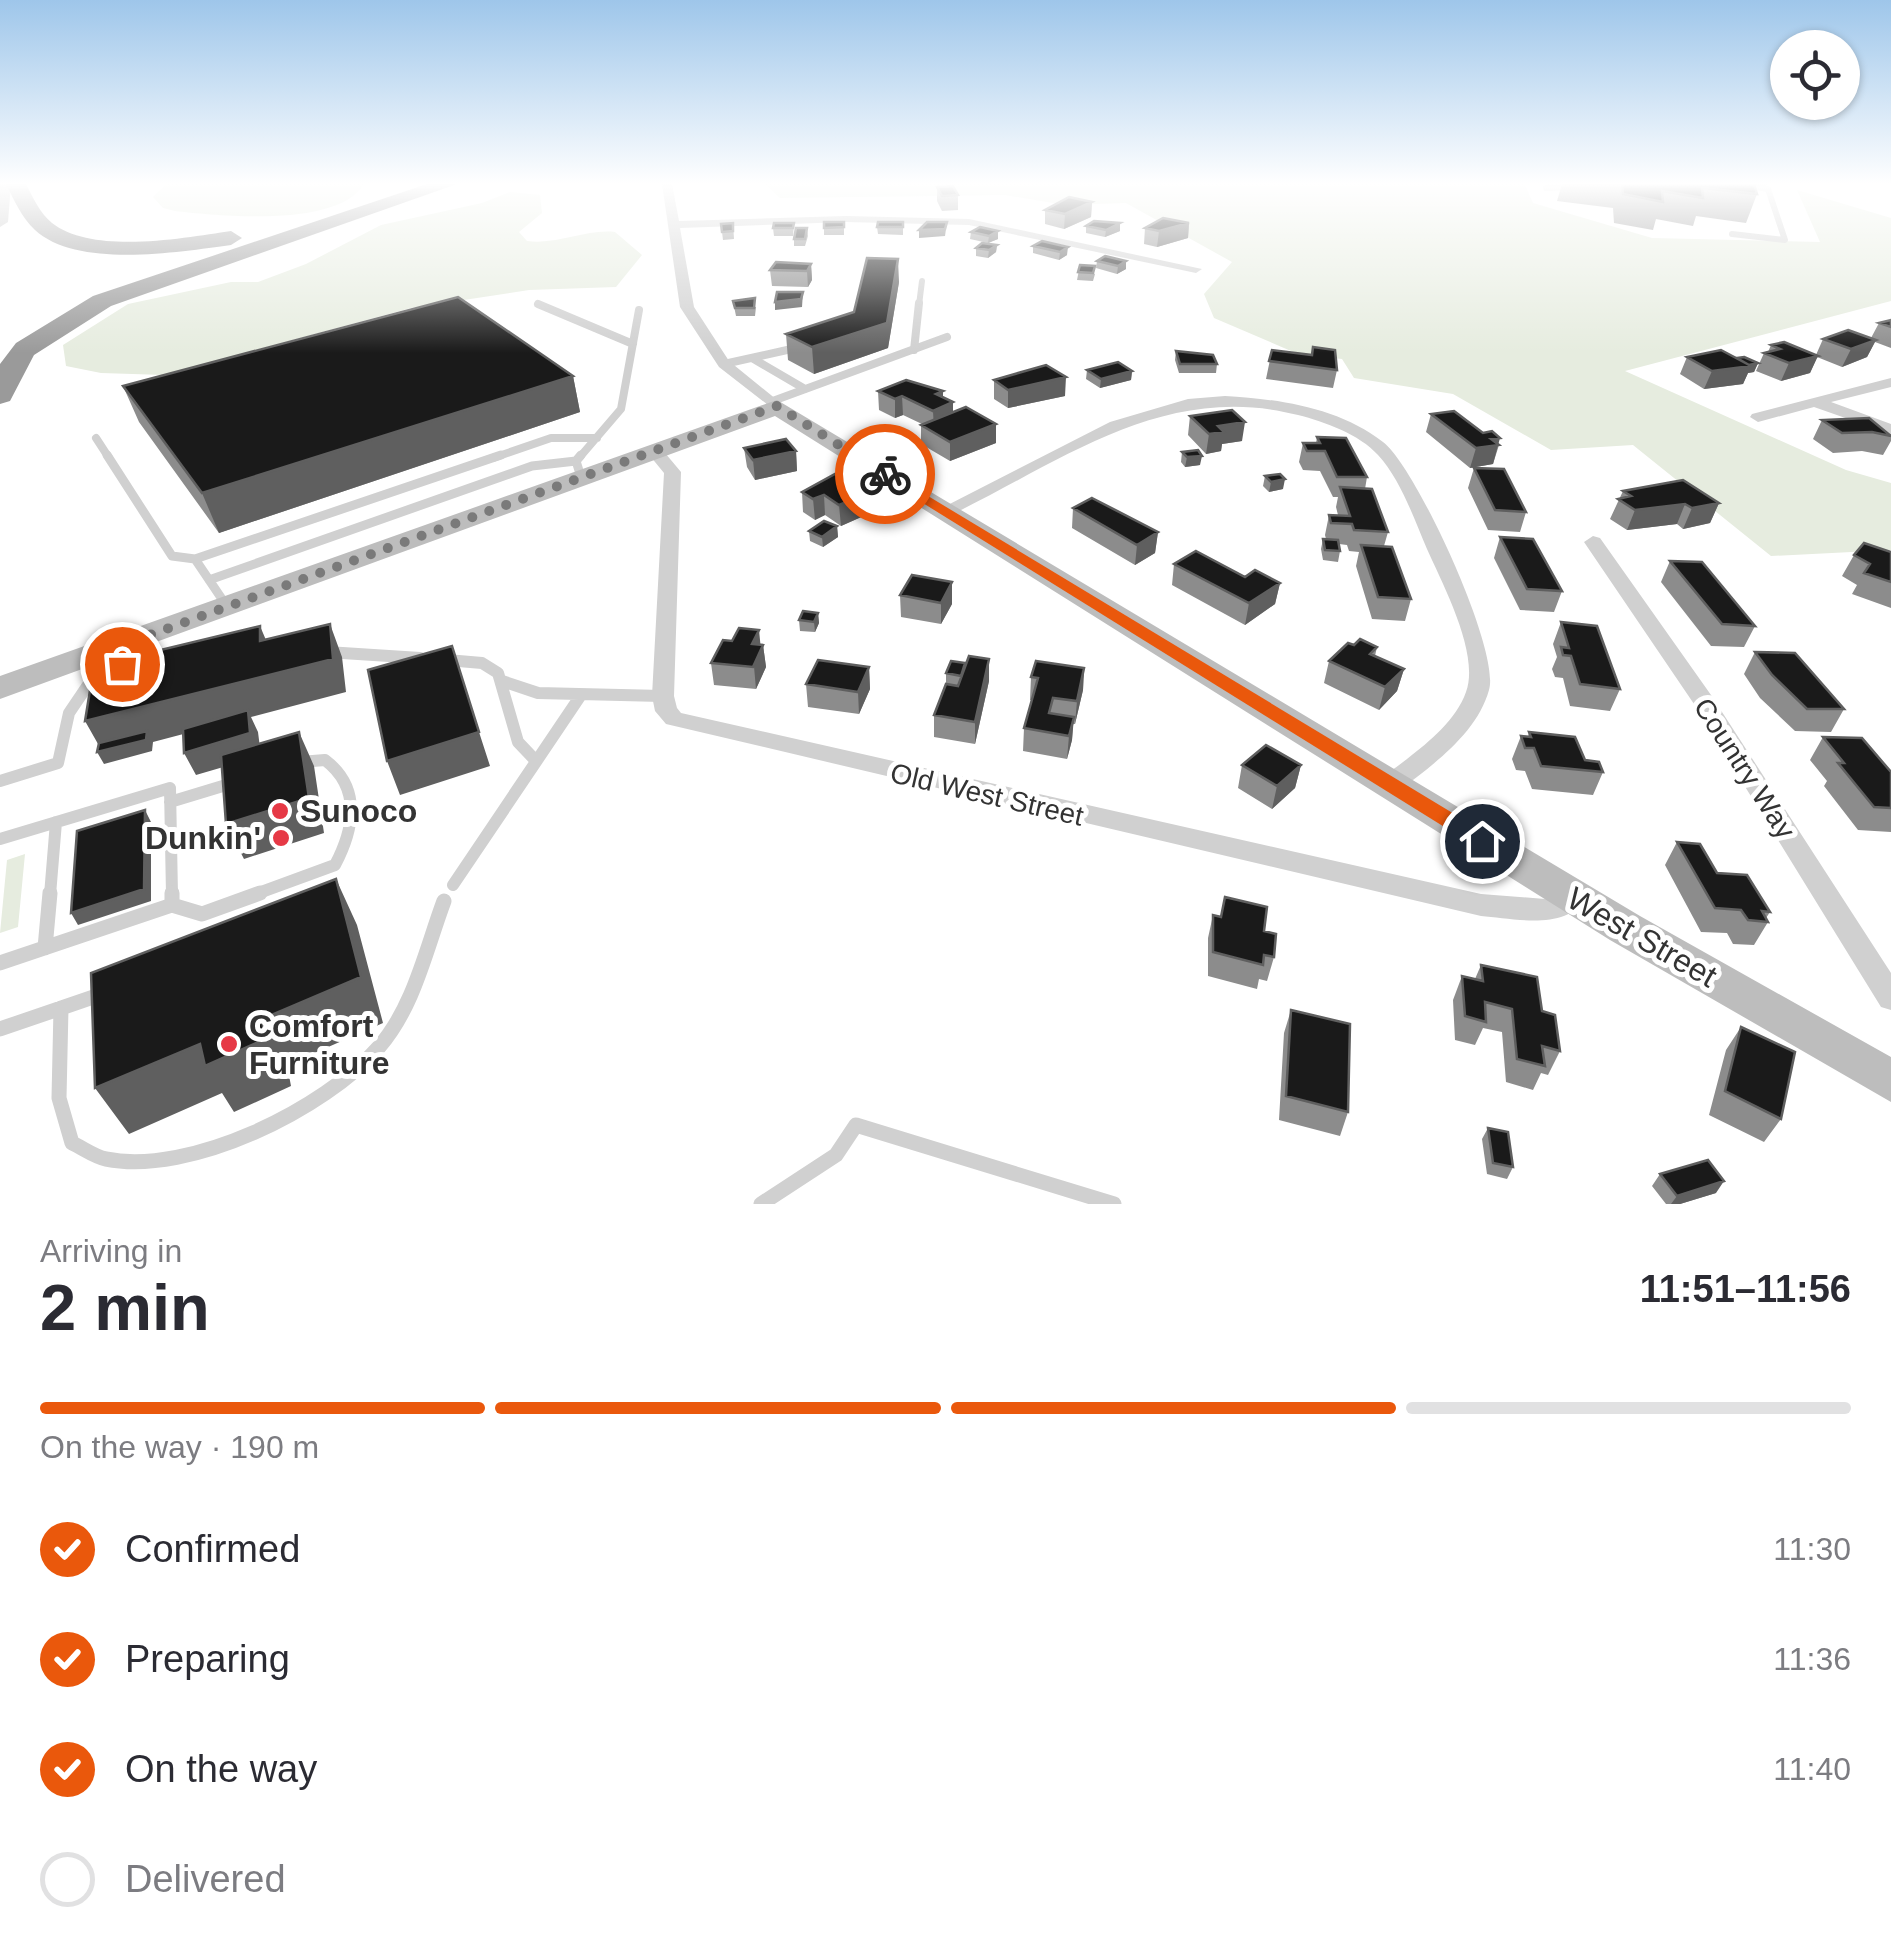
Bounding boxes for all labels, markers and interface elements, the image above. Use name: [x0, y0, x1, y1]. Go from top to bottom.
map controls: [1770, 30, 1860, 120]
button: locate: [1770, 30, 1860, 120]
courier: [835, 424, 935, 524]
icon: bike: [858, 447, 913, 502]
pin: [80, 622, 165, 707]
icon: bag: [95, 637, 150, 692]
street label: Country Way: [1688, 692, 1801, 844]
street label: Old West Street: [887, 757, 1087, 832]
place label: Sunoco: [300, 793, 417, 829]
pin: [1440, 799, 1525, 884]
marker: Sunoco: [269, 800, 291, 822]
icon: home: [1455, 814, 1510, 869]
place label: Dunkin': [145, 820, 261, 856]
marker: Dunkin': [270, 827, 292, 849]
street label: West Street: [1561, 880, 1723, 994]
place label: Comfort Furniture: [249, 1008, 389, 1081]
marker: Comfort Furniture: [218, 1033, 240, 1055]
text: Arriving in: [40, 1233, 182, 1269]
text: 11:51–11:56: [1640, 1268, 1851, 1310]
text: 2 min: [40, 1271, 210, 1344]
text: On the way · 190 m: [40, 1429, 319, 1465]
icon: check: [40, 1522, 95, 1577]
text: Confirmed: [125, 1528, 300, 1570]
text: 11:30: [1773, 1531, 1851, 1567]
icon: check: [40, 1632, 95, 1687]
text: Preparing: [125, 1638, 290, 1680]
text: 11:36: [1773, 1641, 1851, 1677]
icon: check: [40, 1742, 95, 1797]
text: On the way: [125, 1748, 317, 1790]
text: 11:40: [1773, 1751, 1851, 1787]
text: Delivered: [125, 1858, 286, 1900]

